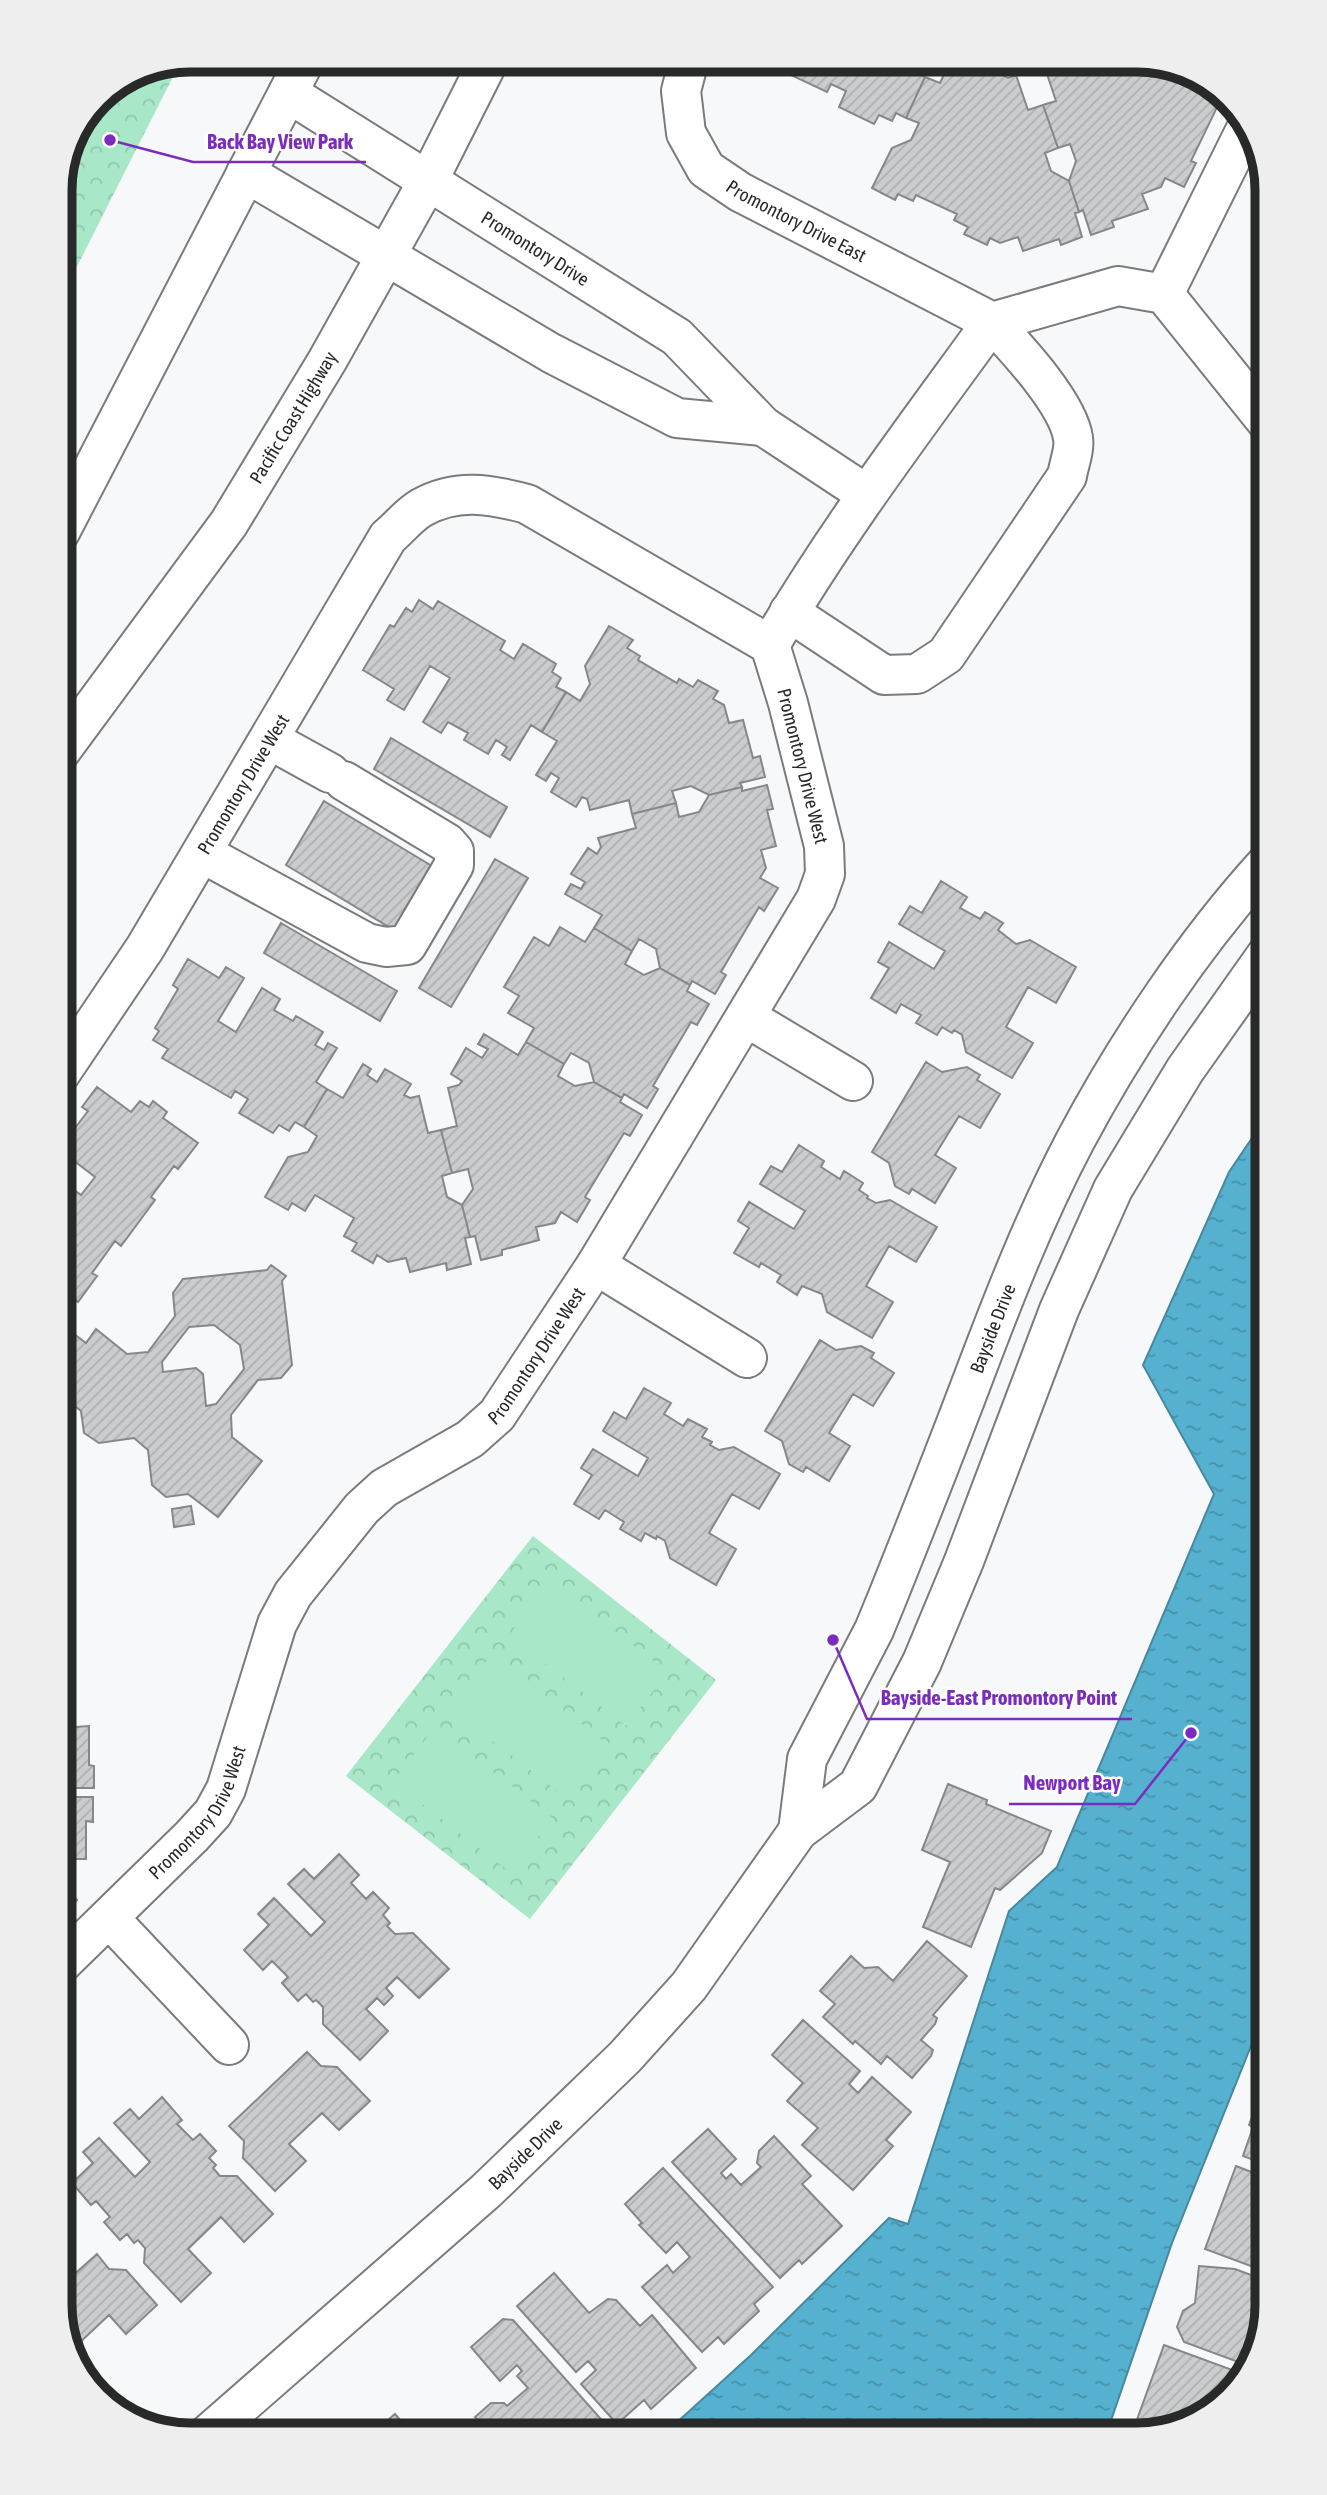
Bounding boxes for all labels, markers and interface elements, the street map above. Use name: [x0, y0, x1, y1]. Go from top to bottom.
callout: Back Bay View Park: [193, 120, 366, 162]
text: Back Bay View Park: [207, 129, 354, 153]
street label: Promontory Drive East: [722, 175, 870, 266]
street label: Promontory Drive: [477, 206, 593, 290]
street label: Pacific Coast Highway: [245, 347, 341, 487]
street label: Promontory Drive West: [773, 686, 833, 846]
street label: Promontory Drive West: [193, 710, 293, 858]
street label: Bayside Drive: [965, 1281, 1020, 1376]
street label: Promontory Drive West: [483, 1283, 589, 1429]
callout: Bayside-East Promontory Point: [867, 1677, 1132, 1719]
text: Bayside-East Promontory Point: [881, 1685, 1117, 1709]
street label: Promontory Drive West: [144, 1743, 250, 1883]
callout: Newport Bay: [1009, 1762, 1135, 1804]
text: Newport Bay: [1023, 1770, 1121, 1794]
street label: Bayside Drive: [484, 2113, 567, 2194]

